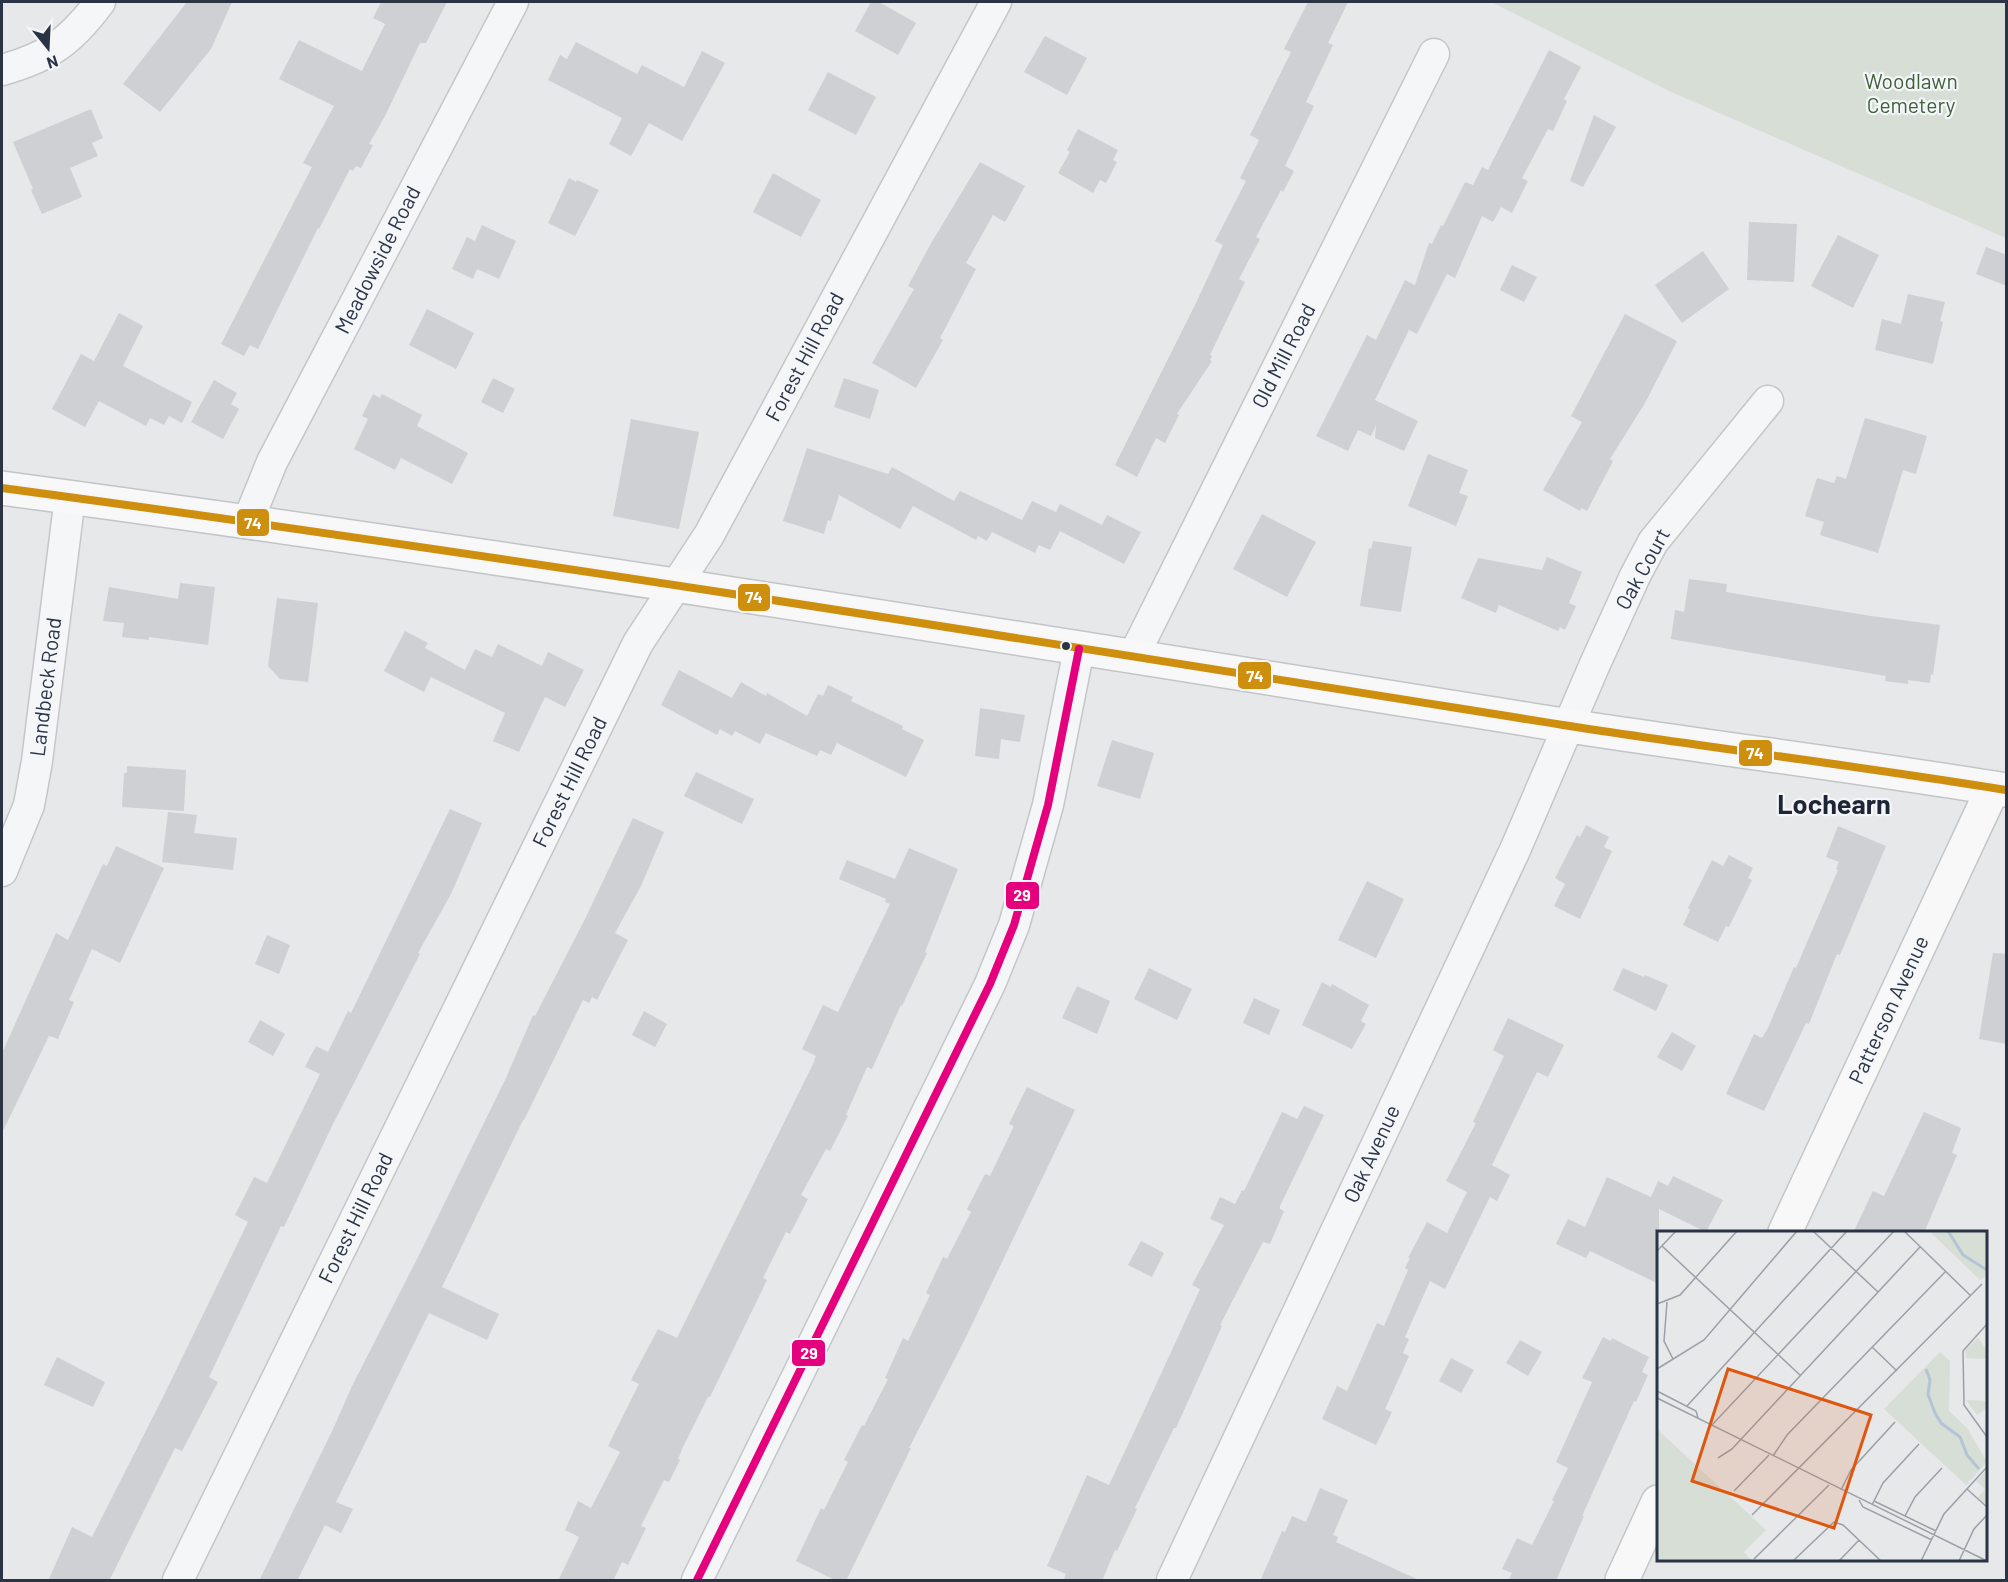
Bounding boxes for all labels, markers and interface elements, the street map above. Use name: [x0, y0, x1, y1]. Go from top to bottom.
north arrow: [18, 18, 78, 78]
text: N: [45, 52, 61, 73]
park label: Woodlawn Cemetery: [1864, 68, 1958, 117]
street label: Meadowside Road: [329, 181, 425, 337]
street label: Forest Hill Road: [759, 288, 848, 425]
street label: Old Mill Road: [1246, 299, 1320, 412]
line badge: 74: [236, 508, 270, 537]
text: 74: [244, 513, 262, 532]
street label: Oak Court: [1609, 523, 1674, 613]
line badge: 74: [737, 583, 771, 612]
text: 74: [745, 587, 763, 606]
street label: Landbeck Road: [24, 616, 65, 758]
unlabelled marker: [1060, 640, 1072, 652]
line badge: 74: [1237, 661, 1272, 690]
text: 74: [1246, 666, 1264, 685]
street label: Forest Hill Road: [526, 712, 611, 851]
line badge: 74: [1738, 739, 1773, 767]
text: 74: [1746, 743, 1764, 762]
district label: Lochearn: [1777, 787, 1891, 819]
line badge: 29: [1005, 881, 1040, 910]
text: 29: [1013, 885, 1031, 904]
street label: Patterson Avenue: [1842, 931, 1933, 1087]
street label: Oak Avenue: [1337, 1100, 1404, 1206]
street label: Forest Hill Road: [312, 1148, 397, 1287]
inset map: [1657, 1231, 1987, 1561]
line badge: 29: [791, 1339, 826, 1367]
text: 29: [800, 1343, 818, 1362]

